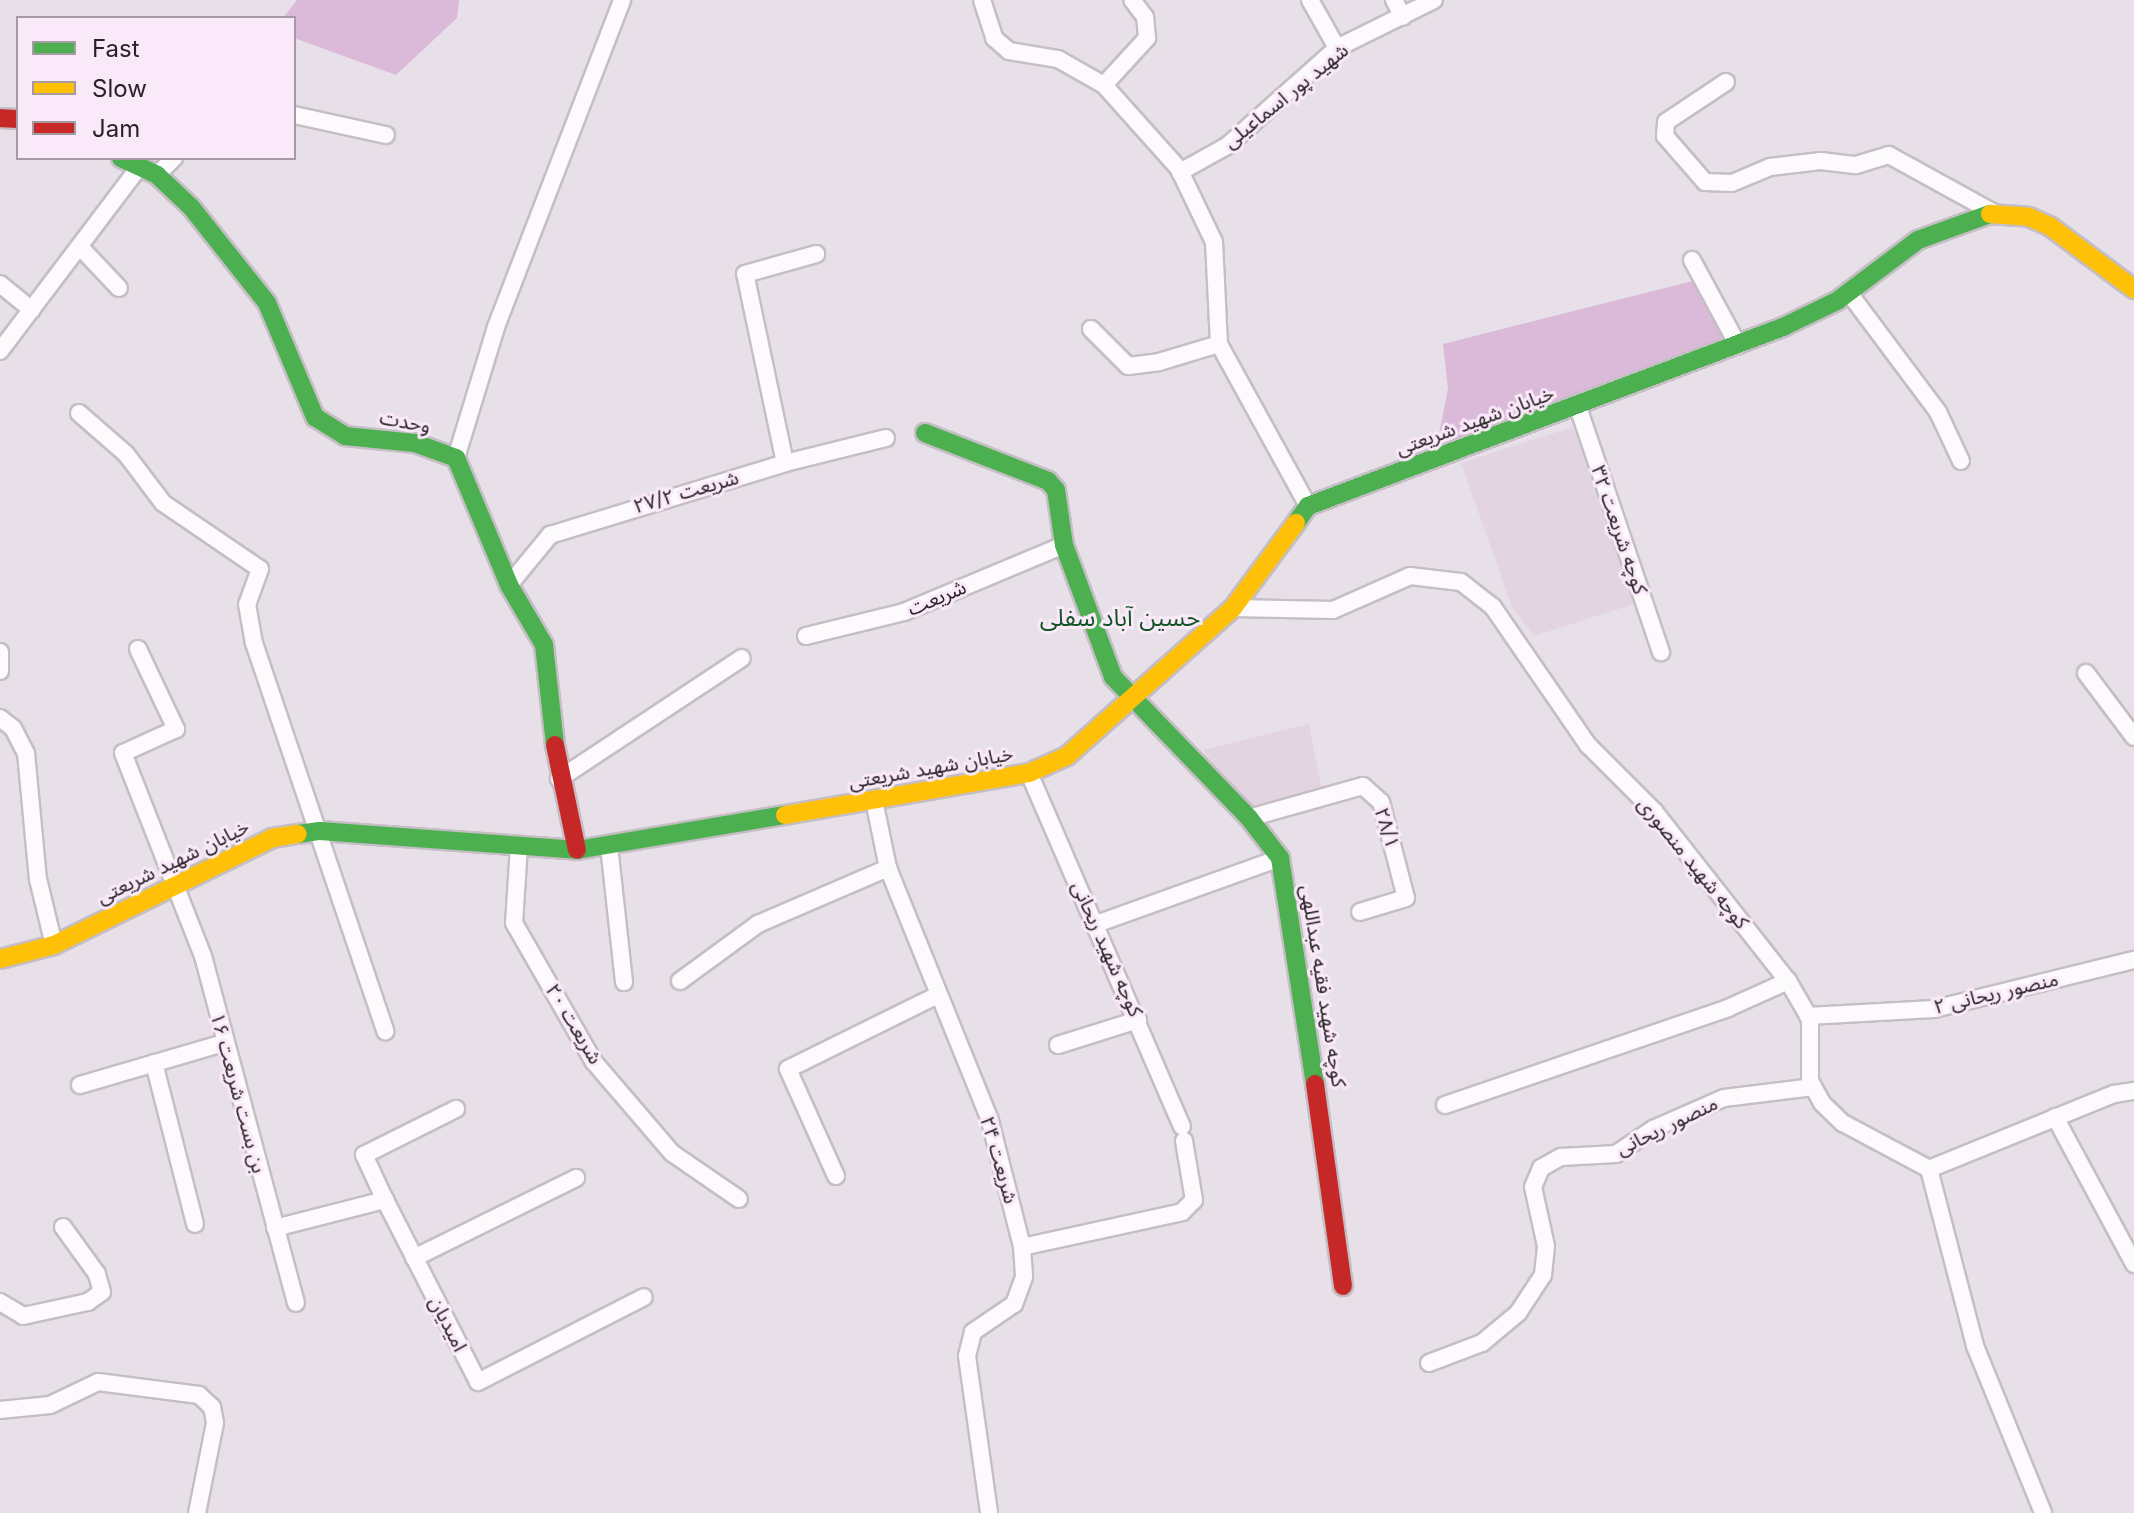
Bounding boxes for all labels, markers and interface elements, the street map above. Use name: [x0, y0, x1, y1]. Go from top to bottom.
legend: [16, 16, 296, 160]
text: Fast: [92, 34, 140, 63]
street label: شهید پور اسماعیلی: [1219, 38, 1353, 154]
text: Slow: [92, 74, 147, 103]
text: Jam: [92, 114, 140, 143]
street label: خیابان شهید شریعتی: [1393, 381, 1557, 461]
street label: وحدت: [378, 406, 432, 438]
street label: کوچه شریعت ۳۲: [1586, 462, 1652, 598]
street label: شریعت ۲۷/۲: [631, 466, 741, 518]
street label: شریعت: [904, 575, 970, 621]
district label: حسین آباد سفلی: [1040, 604, 1200, 632]
street label: خیابان شهید شریعتی: [847, 742, 1015, 794]
street label: کوچه شهید منصوری: [1632, 792, 1754, 934]
street label: ۲۸/۱: [1369, 805, 1405, 851]
street label: خیابان شهید شریعتی: [93, 815, 253, 909]
street label: کوچه شهید ریحانی: [1066, 878, 1148, 1020]
street label: کوچه شهید فقیه عبداللهی: [1295, 883, 1351, 1089]
street label: منصور ریحانی ۲: [1931, 967, 2061, 1019]
street label: شریعت ۲۰: [541, 979, 607, 1069]
street label: بن بست شریعت ۱۶: [205, 1010, 271, 1176]
street label: منصور ریحانی: [1612, 1091, 1722, 1161]
street label: شریعت ۲۴: [975, 1114, 1023, 1206]
street label: امیدیان: [424, 1292, 472, 1356]

